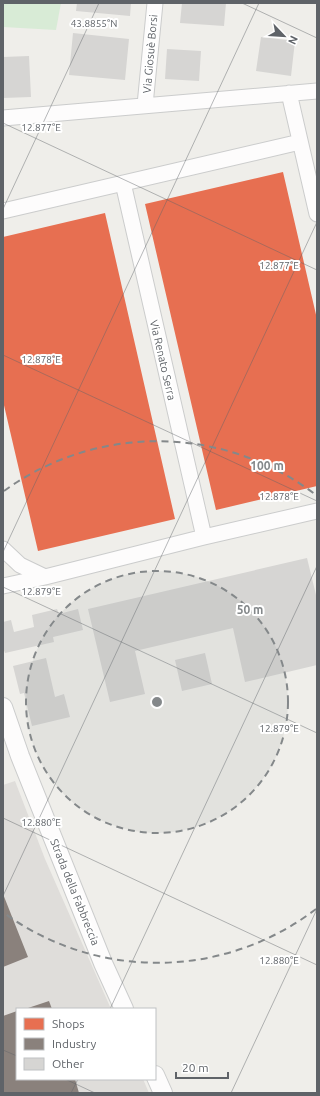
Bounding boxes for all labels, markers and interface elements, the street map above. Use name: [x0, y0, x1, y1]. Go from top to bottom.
street label: Via Giosuè Borsi: [141, 14, 159, 94]
north arrow: [264, 16, 304, 56]
text: 43.8855°N: [71, 18, 117, 29]
text: N: [286, 34, 300, 46]
text: 12.877°E: [21, 122, 61, 133]
text: 12.877°E: [259, 260, 299, 271]
street label: Via Renato Serra: [148, 319, 178, 401]
text: 12.878°E: [21, 354, 61, 365]
text: 100 m: [250, 459, 284, 472]
text: 12.878°E: [259, 491, 299, 502]
text: 12.879°E: [21, 586, 61, 597]
text: 50 m: [237, 603, 263, 616]
centre of rings: [150, 695, 164, 709]
text: 12.879°E: [259, 723, 299, 734]
text: 12.880°E: [21, 817, 61, 828]
street label: Strada della Fabbreccia: [48, 837, 102, 947]
text: 12.880°E: [259, 955, 299, 966]
legend: [16, 1008, 156, 1080]
text: Shops: [52, 1017, 84, 1030]
text: Industry: [52, 1037, 97, 1050]
scale bar: [176, 1054, 228, 1080]
text: Other: [52, 1057, 85, 1070]
text: 20 m: [182, 1061, 209, 1074]

